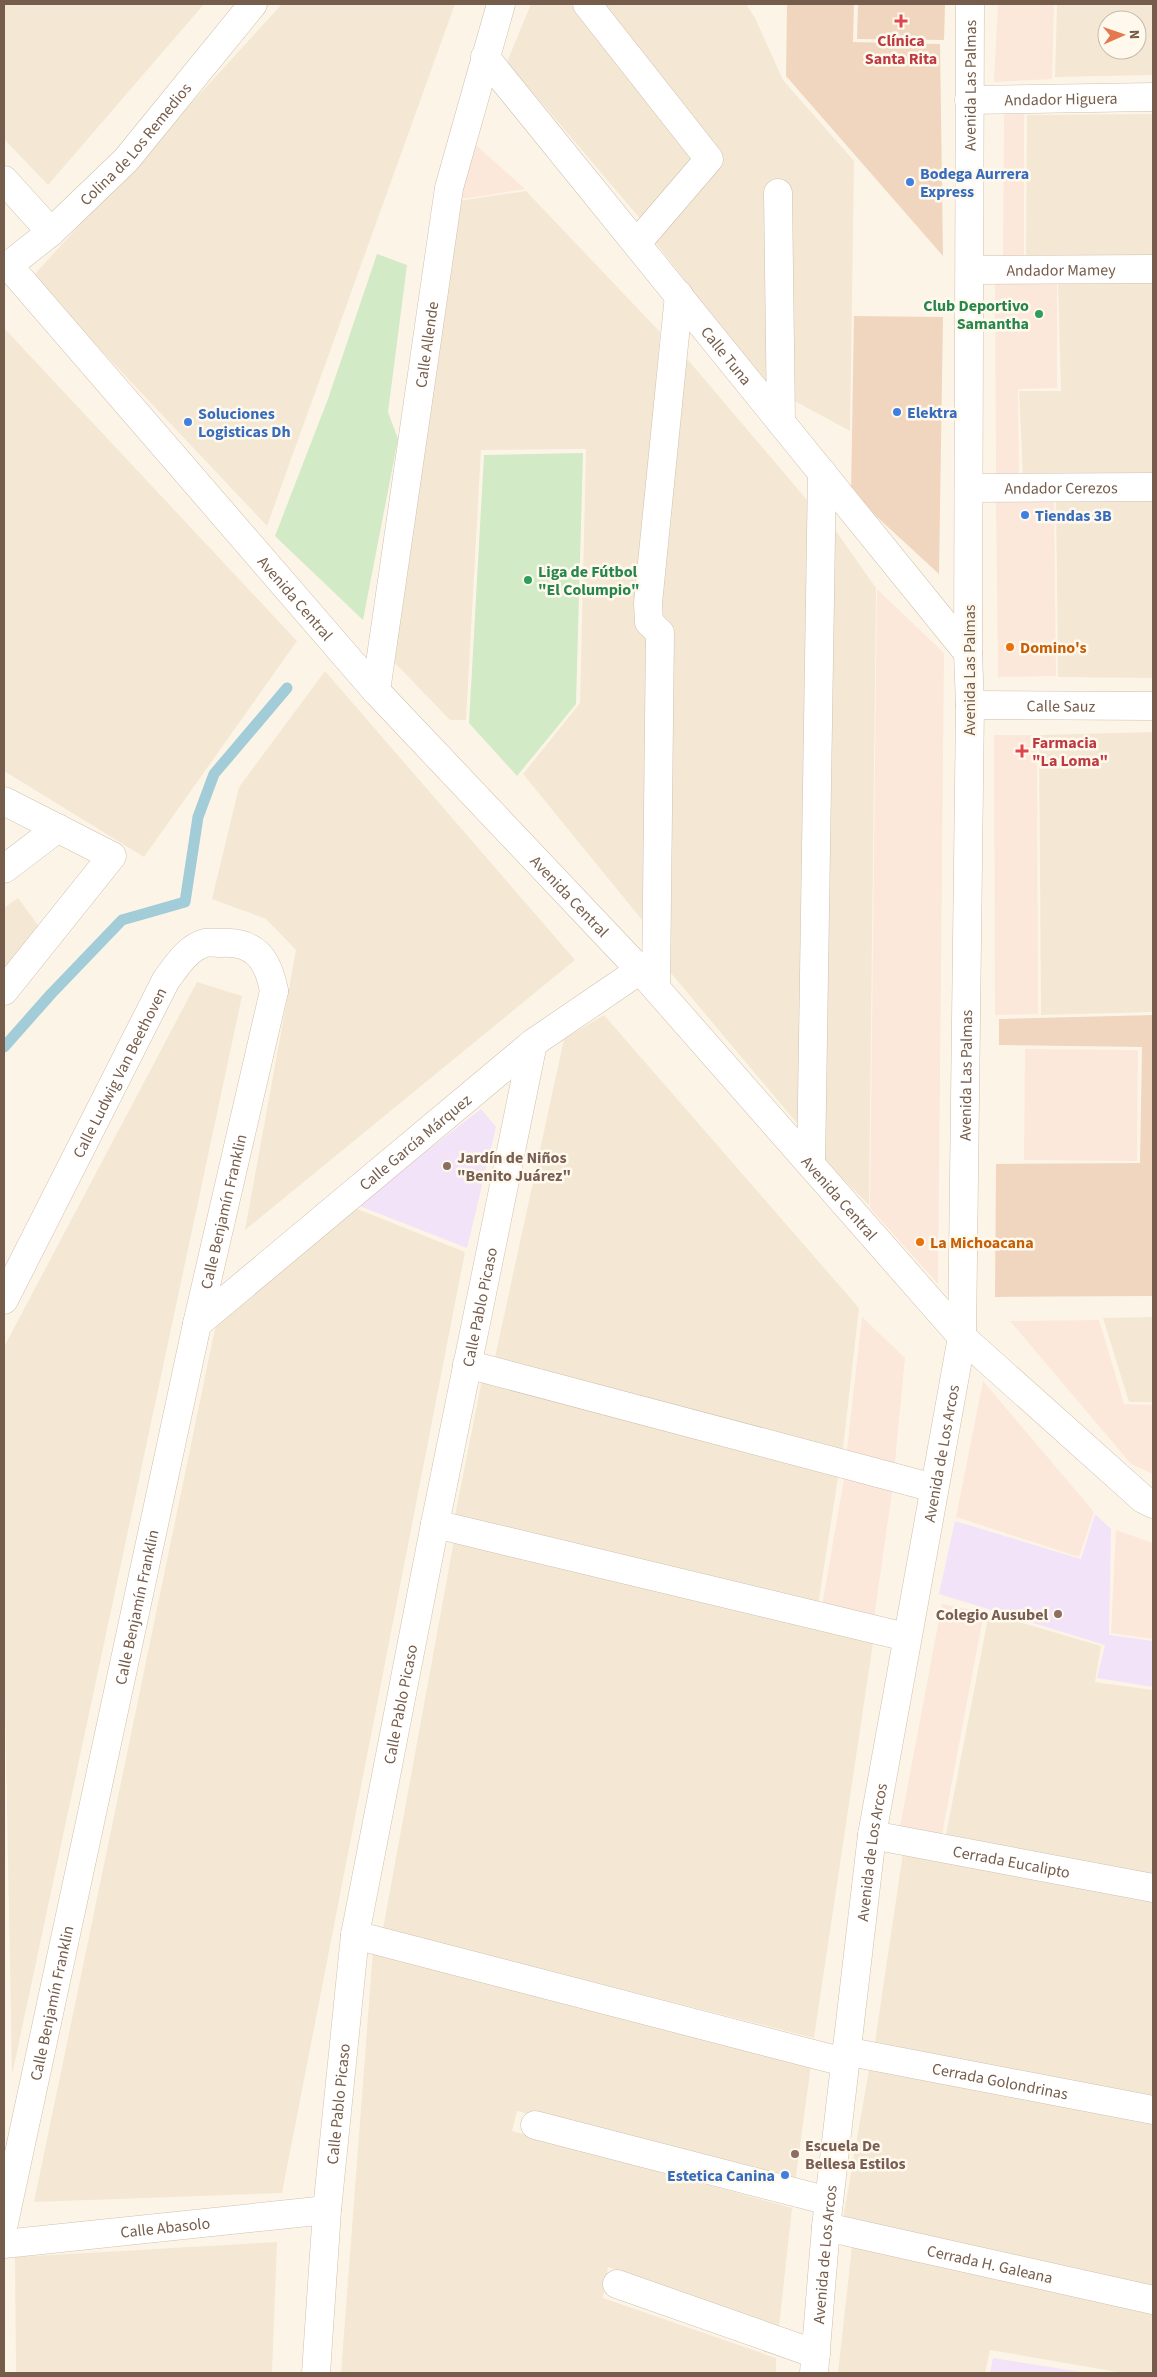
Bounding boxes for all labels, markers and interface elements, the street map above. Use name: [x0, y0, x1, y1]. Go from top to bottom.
north arrow: [1097, 10, 1147, 60]
marker: Clínica Santa Rita: [894, 14, 908, 28]
street label: Avenida Las Palmas: [960, 19, 982, 151]
place label: Clínica Santa Rita: [865, 30, 937, 70]
text: N: [1124, 30, 1144, 40]
street label: Colina de Los Remedios: [75, 78, 197, 211]
street label: Andador Higuera: [1004, 88, 1118, 111]
place label: Bodega Aurrera Express: [920, 163, 1029, 203]
marker: Bodega Aurrera Express: [904, 176, 916, 188]
street label: Andador Mamey: [1006, 259, 1116, 282]
place label: Club Deportivo Samantha: [923, 295, 1029, 335]
street label: Calle Allende: [410, 300, 444, 389]
marker: Club Deportivo Samantha: [1033, 308, 1045, 320]
street label: Calle Tuna: [695, 322, 757, 390]
place label: Elektra: [907, 402, 957, 424]
place label: Soluciones Logisticas Dh: [198, 403, 291, 443]
marker: Elektra: [891, 406, 903, 418]
marker: Soluciones Logisticas Dh: [182, 416, 194, 428]
street label: Andador Cerezos: [1004, 477, 1118, 500]
place label: Tiendas 3B: [1035, 505, 1112, 527]
marker: Tiendas 3B: [1019, 509, 1031, 521]
street label: Avenida Central: [252, 552, 338, 646]
place label: Liga de Fútbol "El Columpio": [538, 561, 640, 601]
marker: Liga de Fútbol "El Columpio": [522, 574, 534, 586]
street label: Avenida Las Palmas: [959, 604, 981, 736]
place label: Domino's: [1020, 637, 1087, 659]
marker: Domino's: [1004, 641, 1016, 653]
street label: Calle Sauz: [1027, 695, 1096, 718]
place label: Farmacia "La Loma": [1032, 732, 1108, 772]
marker: Farmacia "La Loma": [1016, 745, 1028, 757]
street label: Avenida Central: [525, 851, 613, 942]
street label: Calle Ludwig Van Beethoven: [68, 984, 172, 1162]
street label: Avenida Las Palmas: [954, 1009, 978, 1141]
street label: Calle García Márquez: [355, 1089, 476, 1196]
street label: Calle Benjamín Franklin: [195, 1132, 253, 1291]
place label: Jardín de Niños "Benito Juárez": [457, 1147, 571, 1187]
street label: Avenida Central: [796, 1152, 882, 1245]
marker: Jardín de Niños "Benito Juárez": [441, 1160, 453, 1172]
place label: La Michoacana: [930, 1232, 1034, 1254]
marker: La Michoacana: [914, 1236, 926, 1248]
street label: Calle Pablo Picaso: [457, 1245, 503, 1369]
street label: Avenida de Los Arcos: [919, 1383, 965, 1524]
street label: Calle Benjamín Franklin: [110, 1528, 165, 1687]
place label: Colegio Ausubel: [936, 1604, 1048, 1626]
marker: Colegio Ausubel: [1052, 1608, 1064, 1620]
street label: Calle Pablo Picaso: [379, 1643, 423, 1766]
street label: Avenida de Los Arcos: [852, 1781, 893, 1923]
street label: Cerrada Eucalipto: [951, 1840, 1072, 1884]
street label: Calle Benjamín Franklin: [25, 1924, 80, 2083]
street label: Calle Pablo Picaso: [322, 2042, 356, 2166]
street label: Cerrada Golondrinas: [930, 2058, 1070, 2106]
place label: Escuela De Bellesa Estilos: [805, 2135, 906, 2175]
marker: Escuela De Bellesa Estilos: [789, 2148, 801, 2160]
place label: Estetica Canina: [667, 2165, 775, 2187]
marker: Estetica Canina: [779, 2169, 791, 2181]
street label: Avenida de Los Arcos: [808, 2184, 843, 2325]
street label: Calle Abasolo: [119, 2212, 211, 2244]
street label: Cerrada H. Galeana: [925, 2240, 1055, 2289]

